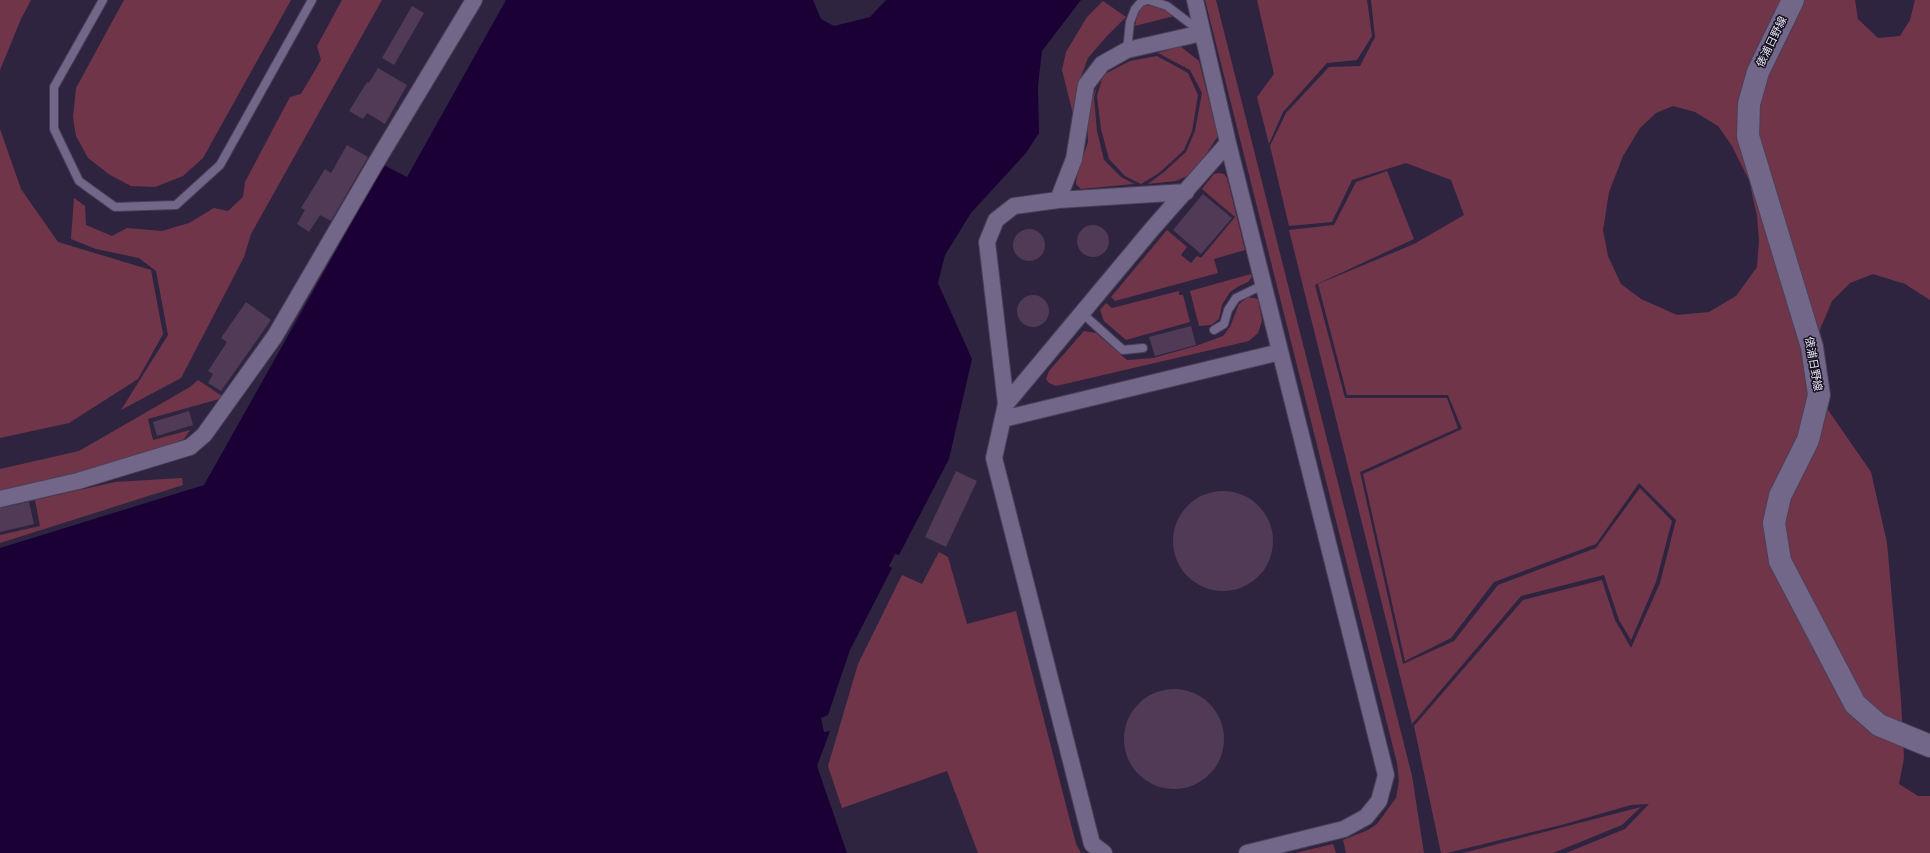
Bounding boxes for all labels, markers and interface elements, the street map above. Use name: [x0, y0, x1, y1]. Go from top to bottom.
street label: 俵浦日野線: [1754, 14, 1790, 70]
street label: 俵浦日野線: [1802, 336, 1824, 392]

